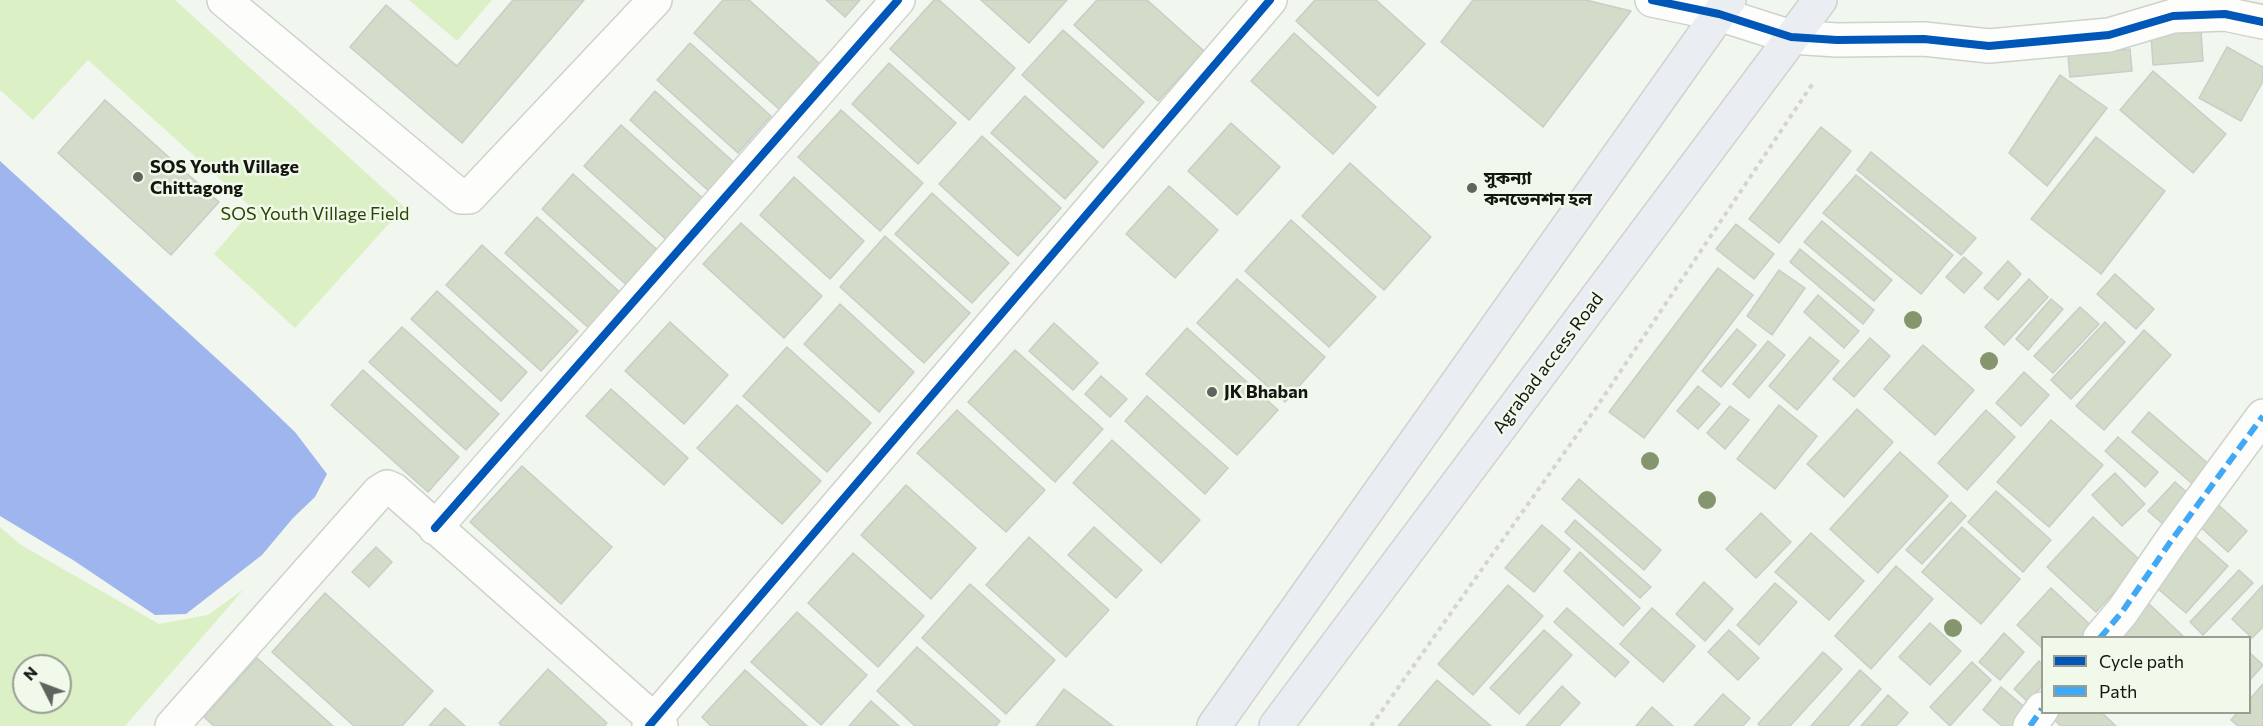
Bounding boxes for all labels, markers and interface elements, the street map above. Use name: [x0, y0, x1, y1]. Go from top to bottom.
place label: SOS Youth Village Chittagong: [150, 156, 299, 198]
place label: সুকন্যা কনভেনশন হল: [1484, 167, 1592, 210]
marker: SOS Youth Village Chittagong: [131, 170, 145, 184]
marker: সুকন্যা কনভেনশন হল: [1465, 181, 1479, 195]
park label: SOS Youth Village Field: [221, 203, 409, 225]
street label: Agrabad access Road: [1488, 288, 1608, 438]
place label: JK Bhaban: [1224, 381, 1308, 403]
marker: JK Bhaban: [1205, 385, 1219, 399]
legend: [2041, 636, 2251, 714]
text: Cycle path: [2099, 650, 2184, 672]
north arrow: [12, 654, 72, 714]
text: N: [19, 662, 41, 684]
text: Path: [2099, 680, 2137, 702]

